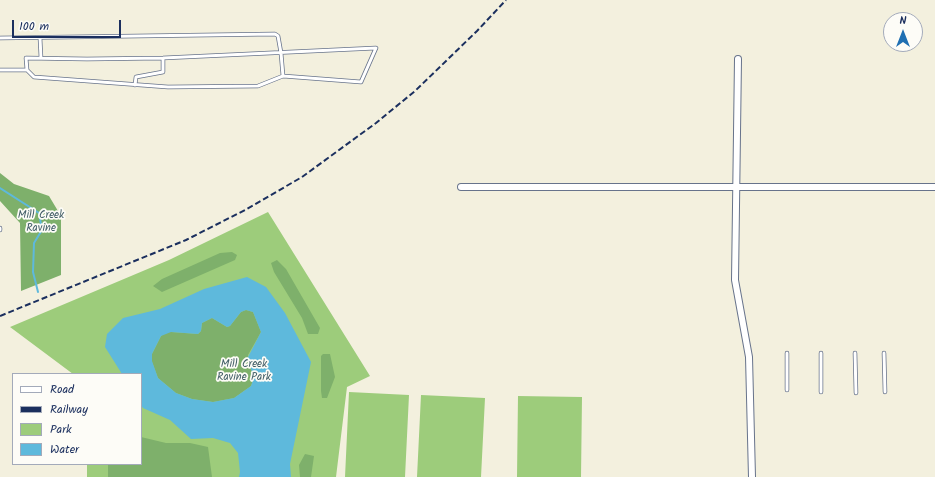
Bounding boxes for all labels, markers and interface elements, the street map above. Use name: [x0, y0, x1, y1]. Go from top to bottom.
scale bar: [14, 12, 123, 38]
north arrow: [883, 12, 923, 52]
text: N: [900, 12, 906, 30]
text: 100 m: [19, 17, 49, 36]
park label: Mill Creek Ravine: [18, 209, 64, 235]
park label: Mill Creek Ravine Park: [217, 358, 271, 384]
legend: [12, 373, 142, 465]
text: Road: [50, 380, 74, 399]
text: Railway: [50, 400, 88, 419]
text: Park: [50, 420, 72, 439]
text: Water: [50, 440, 79, 459]

